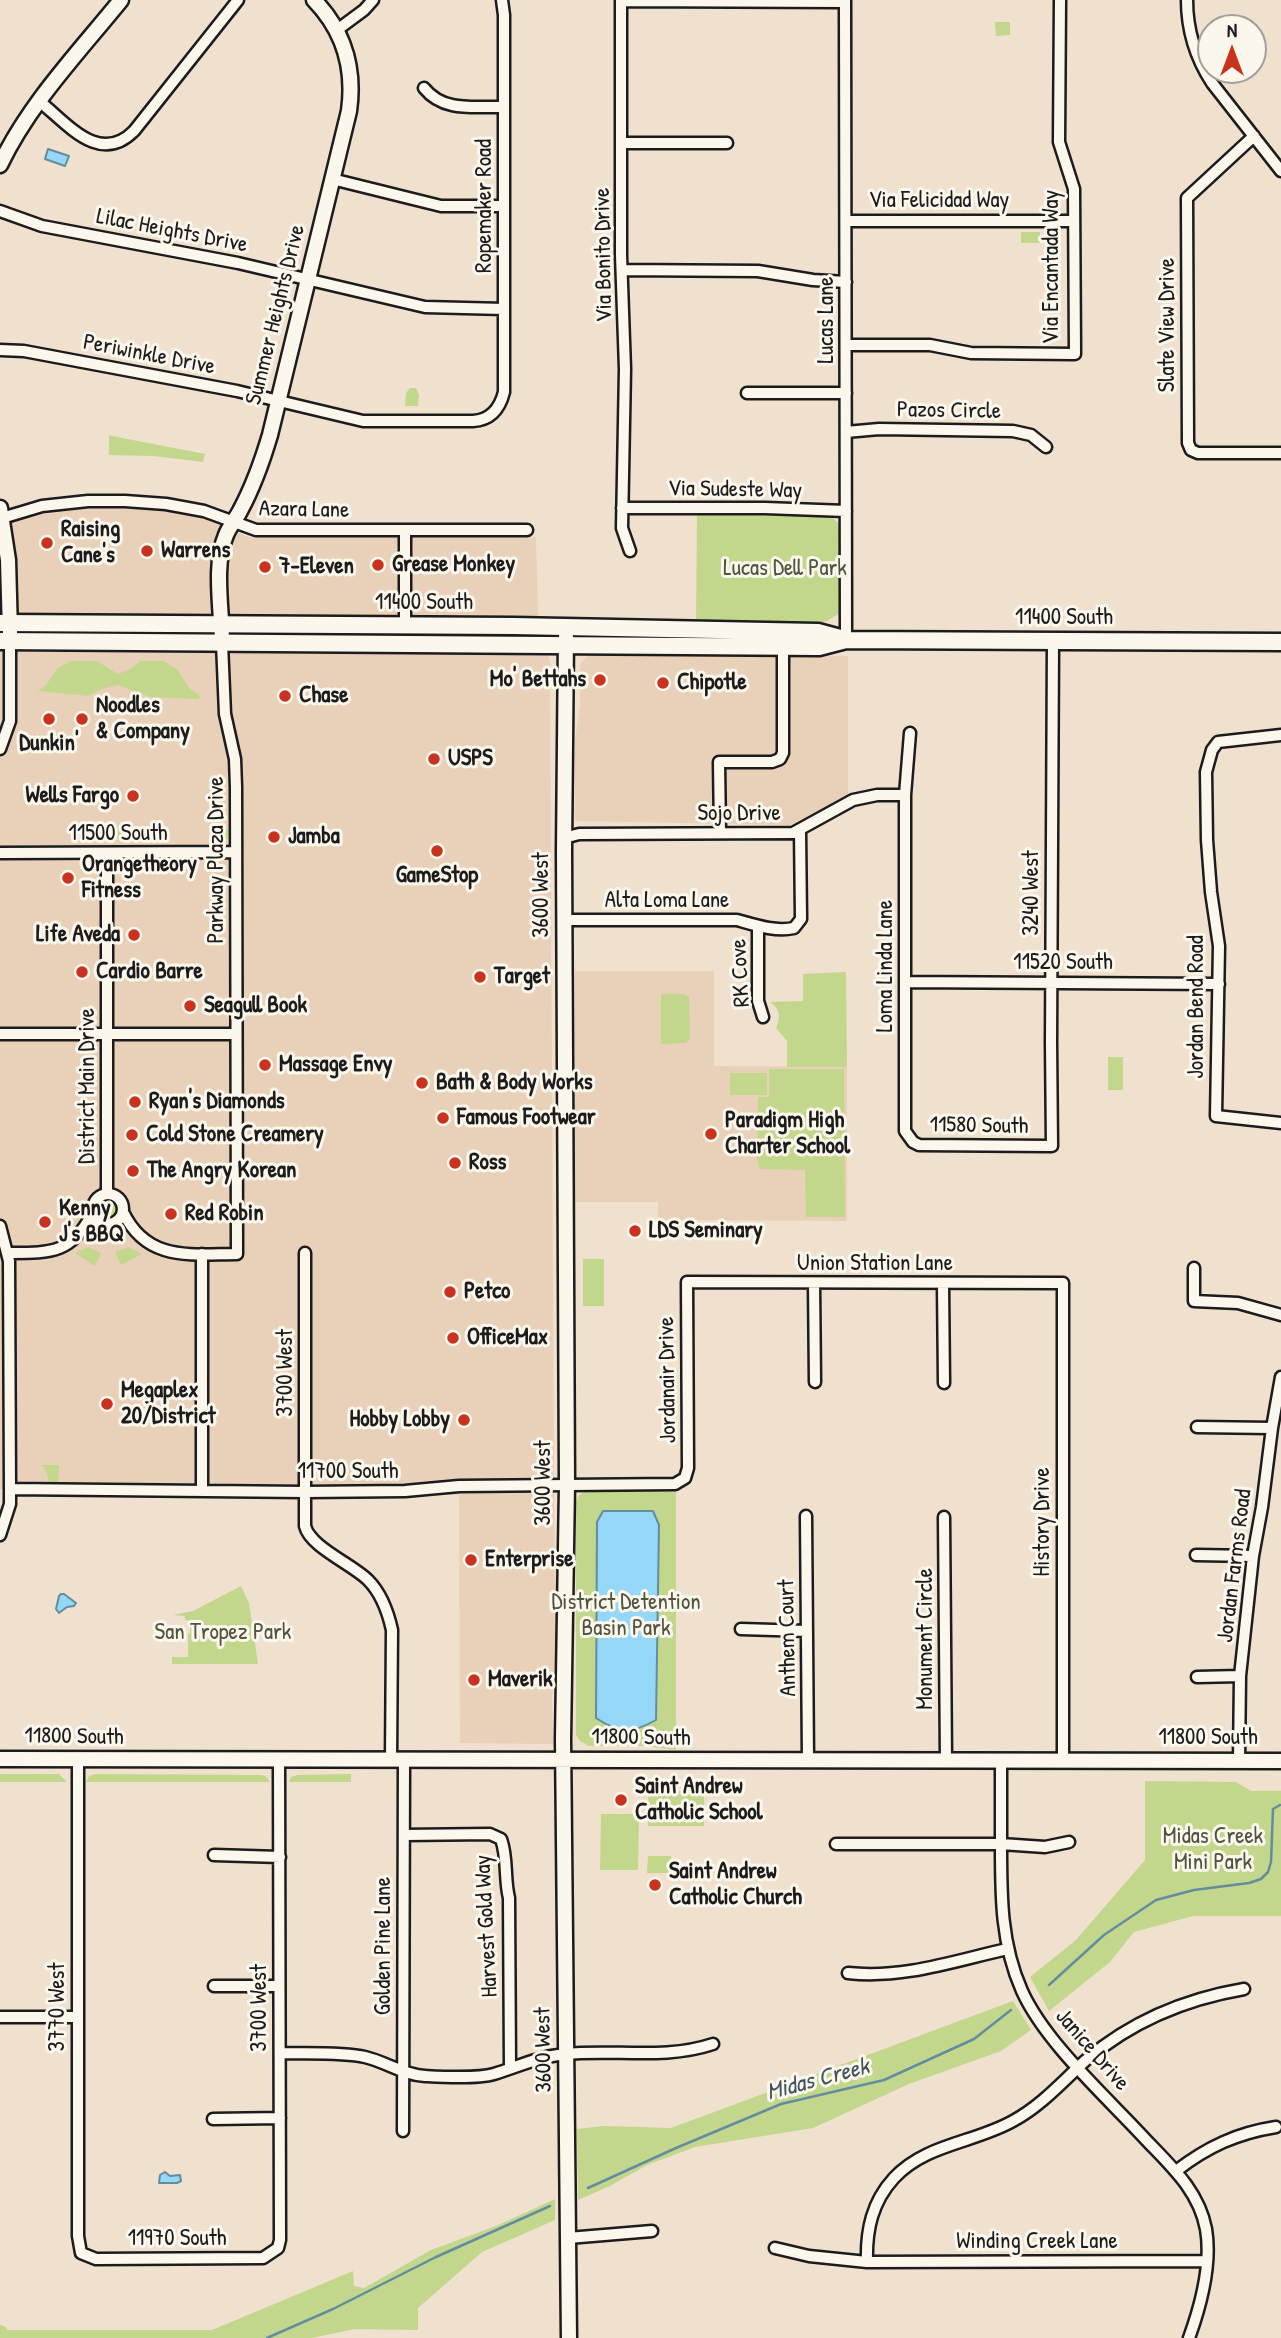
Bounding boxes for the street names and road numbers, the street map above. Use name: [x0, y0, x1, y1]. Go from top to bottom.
street label: Ropemaker Road: [471, 139, 499, 273]
street label: Via Bonito Drive: [589, 187, 619, 323]
street label: Via Felicidad Way: [869, 187, 1009, 215]
street label: Via Encantada Way: [1038, 190, 1066, 344]
street label: Lilac Heights Drive: [94, 203, 250, 259]
street label: Summer Heights Drive: [240, 222, 312, 408]
street label: Slate View Drive: [1154, 258, 1182, 392]
street label: Lucas Lane: [813, 277, 841, 363]
street label: Periwinkle Drive: [81, 329, 217, 381]
street label: Pazos Circle: [897, 396, 1001, 426]
street label: Via Sudeste Way: [668, 475, 802, 505]
street label: Azara Lane: [259, 495, 349, 525]
street label: 11400 South: [375, 589, 473, 617]
street label: 11400 South: [1015, 604, 1113, 632]
street label: Parkway Plaza Drive: [203, 777, 231, 943]
street label: Sojo Drive: [697, 800, 781, 828]
street label: 11500 South: [69, 820, 167, 848]
street label: 3240 West: [1018, 850, 1046, 936]
street label: 3600 West: [528, 852, 556, 938]
street label: Alta Loma Lane: [605, 887, 729, 915]
street label: Loma Linda Lane: [872, 900, 900, 1032]
street label: Jordan Bend Road: [1183, 935, 1211, 1079]
street label: RK Cove: [725, 938, 757, 1008]
street label: 11520 South: [1013, 949, 1113, 977]
street label: District Main Drive: [74, 1008, 102, 1164]
street label: 11580 South: [929, 1111, 1029, 1141]
street label: Union Station Lane: [797, 1250, 953, 1278]
street label: Jordanair Drive: [653, 1316, 683, 1444]
street label: 3700 West: [272, 1329, 300, 1417]
street label: 3600 West: [530, 1440, 558, 1526]
street label: 11700 South: [298, 1458, 398, 1486]
street label: History Drive: [1029, 1467, 1057, 1577]
street label: Jordan Farms Road: [1212, 1488, 1258, 1644]
street label: Monument Circle: [912, 1568, 940, 1710]
street label: Anthem Court: [773, 1579, 803, 1697]
street label: 11800 South: [24, 1722, 124, 1752]
street label: 11800 South: [591, 1723, 691, 1753]
street label: 11800 South: [1158, 1724, 1258, 1752]
street label: Harvest Gold Way: [469, 1854, 505, 1998]
street label: Golden Pine Lane: [370, 1877, 398, 2015]
street label: 3770 West: [44, 1963, 72, 2051]
street label: 3700 West: [246, 1964, 274, 2052]
street label: Janice Drive: [1049, 2003, 1135, 2097]
street label: 3600 West: [529, 2007, 559, 2093]
street label: 11970 South: [128, 2225, 226, 2253]
street label: Winding Creek Lane: [956, 2228, 1118, 2256]

